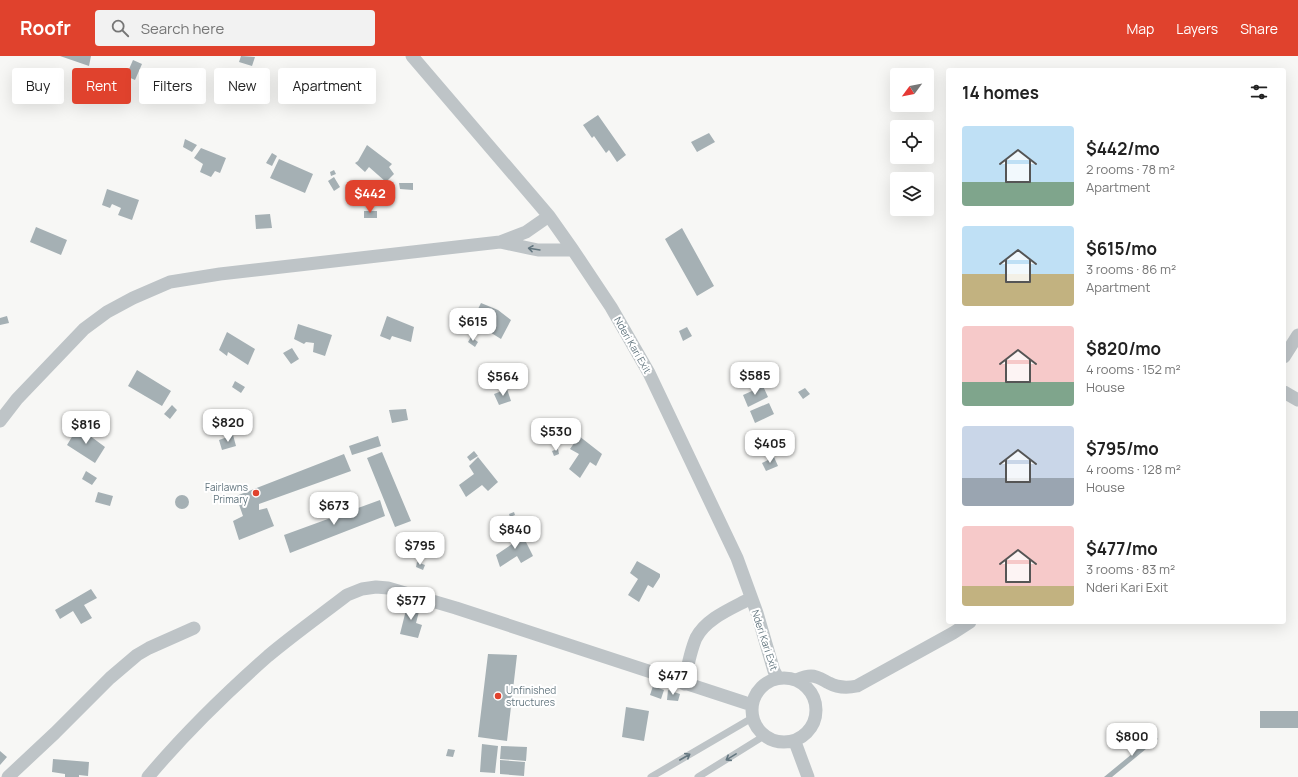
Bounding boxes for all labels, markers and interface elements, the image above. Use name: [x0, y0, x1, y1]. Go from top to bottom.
search box: [95, 10, 375, 46]
text: Roofr: [20, 15, 71, 41]
icon: search: [109, 17, 131, 39]
text: Search here: [141, 18, 224, 39]
text: Map: [1126, 19, 1154, 38]
text: Layers: [1176, 19, 1218, 38]
text: Share: [1240, 19, 1278, 38]
chip: Buy: [12, 68, 64, 104]
chip: Rent: [72, 68, 131, 104]
chip: Filters: [139, 68, 206, 104]
chip: New: [214, 68, 270, 104]
chip: Apartment: [278, 68, 376, 104]
north arrow: [890, 68, 934, 112]
map controls: [890, 68, 934, 216]
text: 14 homes: [962, 81, 1039, 104]
icon: filters: [1248, 81, 1270, 103]
button: locate: [890, 120, 934, 164]
text: $442/mo: [1086, 137, 1160, 160]
icon: home: [994, 142, 1042, 190]
text: 2 rooms · 78 m²: [1086, 160, 1175, 178]
button: layers: [890, 172, 934, 216]
text: Apartment: [1086, 178, 1150, 196]
pin: $442: [346, 180, 394, 214]
text: $442: [354, 184, 386, 202]
text: $615/mo: [1086, 237, 1157, 260]
icon: home: [994, 242, 1042, 290]
one-way arrow: [528, 245, 541, 253]
text: 3 rooms · 86 m²: [1086, 260, 1176, 278]
text: Apartment: [1086, 278, 1150, 296]
pin: $615: [449, 308, 497, 342]
text: $615: [458, 312, 488, 330]
street label: Nderi Kari Exit: [611, 314, 655, 376]
text: $820/mo: [1086, 337, 1161, 360]
icon: home: [994, 342, 1042, 390]
text: 4 rooms · 152 m²: [1086, 360, 1181, 378]
pin: $585: [731, 362, 779, 396]
pin: $564: [479, 363, 527, 397]
text: $585: [739, 366, 771, 384]
text: $564: [487, 367, 519, 385]
text: House: [1086, 378, 1125, 396]
pin: $820: [204, 409, 252, 443]
pin: $816: [62, 411, 110, 445]
text: $820: [212, 413, 244, 431]
text: $816: [71, 415, 101, 433]
pin: $530: [532, 418, 580, 452]
text: $530: [540, 422, 572, 440]
pin: $405: [746, 430, 794, 464]
text: $405: [754, 434, 786, 452]
text: $795/mo: [1086, 437, 1159, 460]
icon: home: [994, 442, 1042, 490]
text: 4 rooms · 128 m²: [1086, 460, 1181, 478]
text: House: [1086, 478, 1125, 496]
place label: Fairlawns Primary: [205, 480, 249, 506]
marker: Fairlawns Primary: [251, 488, 261, 498]
pin: $673: [310, 492, 358, 526]
text: $673: [319, 496, 349, 514]
pin: $840: [491, 516, 539, 550]
text: $840: [499, 520, 531, 538]
pin: $795: [396, 532, 444, 566]
text: $795: [405, 536, 435, 554]
text: $477/mo: [1086, 537, 1158, 560]
icon: home: [994, 542, 1042, 590]
text: 3 rooms · 83 m²: [1086, 560, 1175, 578]
text: Nderi Kari Exit: [1086, 578, 1168, 596]
pin: $577: [387, 587, 435, 621]
text: $577: [396, 591, 426, 609]
street label: Nderi Kari Exit: [749, 608, 781, 672]
pin: $477: [649, 662, 697, 696]
text: $477: [658, 666, 688, 684]
place label: Unfinished structures: [506, 683, 556, 709]
marker: Unfinished structures: [493, 691, 503, 701]
pin: $800: [1108, 723, 1156, 757]
text: $800: [1115, 727, 1149, 745]
one-way arrow: [679, 753, 691, 761]
one-way arrow: [725, 753, 737, 761]

